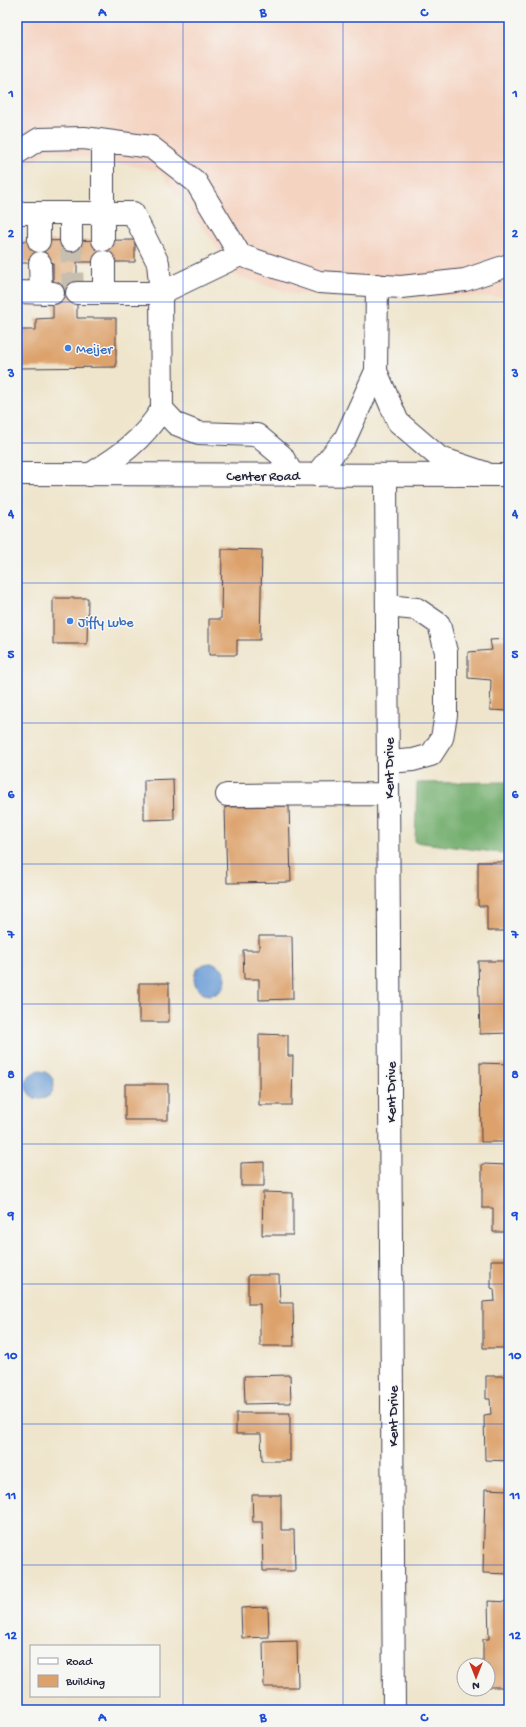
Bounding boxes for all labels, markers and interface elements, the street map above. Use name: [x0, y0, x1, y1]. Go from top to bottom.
text: A: [97, 6, 107, 21]
text: B: [259, 6, 268, 21]
text: C: [419, 6, 429, 21]
text: 1: [7, 87, 14, 102]
text: 1: [511, 87, 518, 102]
text: 2: [8, 227, 15, 242]
text: 2: [512, 227, 519, 242]
place label: Meijer: [76, 342, 113, 359]
marker: Meijer: [63, 343, 73, 353]
text: 3: [7, 367, 15, 382]
text: 3: [511, 367, 519, 382]
street label: Center Road: [226, 469, 301, 486]
text: 4: [7, 507, 15, 522]
text: 4: [511, 507, 519, 522]
place label: Jiffy Lube: [78, 615, 134, 632]
marker: Jiffy Lube: [65, 616, 75, 626]
text: 5: [8, 648, 15, 663]
text: 5: [512, 648, 519, 663]
street label: Kent Drive: [382, 737, 399, 799]
text: 6: [8, 788, 15, 803]
text: 6: [512, 788, 519, 803]
text: 7: [7, 928, 16, 943]
text: 7: [511, 928, 520, 943]
street label: Kent Drive: [384, 1061, 401, 1123]
text: 8: [7, 1068, 15, 1083]
text: 8: [511, 1068, 519, 1083]
text: 9: [7, 1209, 15, 1224]
text: 9: [511, 1209, 519, 1224]
text: 10: [4, 1349, 18, 1364]
text: 10: [508, 1349, 522, 1364]
street label: Kent Drive: [386, 1385, 403, 1447]
text: 11: [5, 1489, 16, 1504]
text: 11: [509, 1489, 520, 1504]
text: 12: [4, 1629, 17, 1644]
text: 12: [508, 1629, 521, 1644]
legend: [30, 1645, 160, 1697]
text: Road: [66, 1656, 93, 1670]
north arrow: [456, 1657, 496, 1697]
text: Building: [65, 1676, 105, 1690]
text: N: [472, 1679, 480, 1691]
text: A: [97, 1711, 107, 1726]
text: B: [259, 1711, 268, 1726]
text: C: [419, 1711, 429, 1726]

